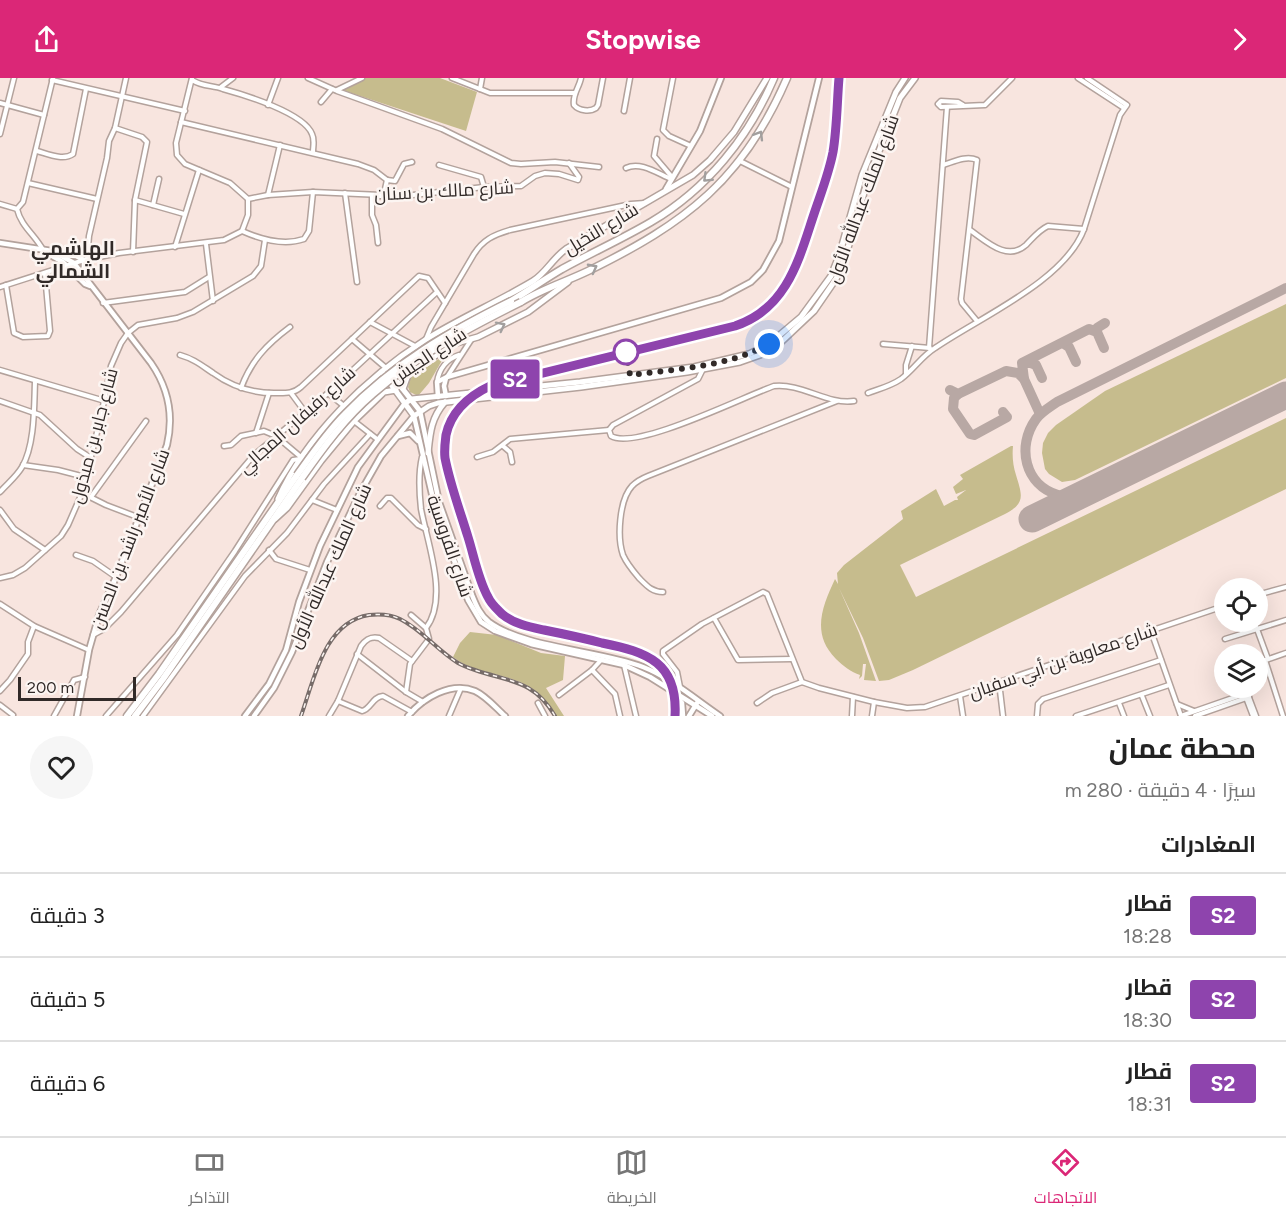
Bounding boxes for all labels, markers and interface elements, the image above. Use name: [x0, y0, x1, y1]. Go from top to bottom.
icon: share: [30, 23, 63, 56]
text: Stopwise: [585, 23, 701, 56]
icon: forward: [1223, 23, 1256, 56]
street label: شارع الملك عبدالله الأول: [821, 111, 905, 287]
one-way arrow: [751, 131, 763, 141]
one-way arrow: [703, 171, 713, 182]
street label: شارع مالك بن سنان: [374, 176, 514, 207]
street label: شارع النخيل: [560, 198, 643, 261]
district label: الهاشمي الشمالي: [31, 236, 115, 287]
one-way arrow: [586, 264, 597, 276]
one-way arrow: [494, 322, 505, 333]
street label: شارع الجيش: [385, 323, 471, 390]
your location: [754, 329, 784, 359]
unlabelled marker: [613, 339, 639, 365]
line badge: S2: [488, 360, 542, 398]
street label: شارع رفيفان المجالي: [234, 362, 362, 481]
street label: شارع جابر بن مبذول: [65, 366, 124, 506]
text: S2: [503, 367, 527, 392]
street label: شارع الأمير راشد بن الحسن: [85, 446, 175, 633]
street label: شارع الملك عبدالله الأول: [283, 480, 377, 652]
street label: شارع الفروسية: [421, 492, 478, 600]
map controls: [1214, 578, 1268, 698]
button: locate: [1214, 578, 1268, 632]
street label: شارع معاوية بن أبي سفيان: [966, 618, 1161, 706]
button: layers: [1214, 644, 1268, 698]
scale bar: [18, 674, 136, 702]
text: 200 m: [27, 678, 74, 697]
text: محطة عمان: [1109, 731, 1256, 765]
button: heart: [30, 736, 93, 799]
text: سيرًا · 4 دقيقة · 280 m: [1065, 778, 1256, 802]
text: المغادرات: [1161, 831, 1256, 858]
text: قطار: [1126, 890, 1172, 917]
text: 3 دقيقة: [30, 902, 105, 929]
text: S2: [1211, 903, 1235, 928]
text: 18:28: [1123, 924, 1172, 948]
text: قطار: [1126, 974, 1172, 1001]
text: 5 دقيقة: [30, 986, 105, 1013]
text: S2: [1211, 987, 1235, 1012]
text: 18:30: [1123, 1008, 1172, 1032]
text: قطار: [1126, 1058, 1172, 1085]
text: 6 دقيقة: [30, 1070, 105, 1097]
text: S2: [1211, 1071, 1235, 1096]
text: 18:31: [1127, 1092, 1172, 1116]
tab: التذاكر: [189, 1146, 230, 1212]
tab: الخريطة: [607, 1146, 657, 1212]
tab: الاتجاهات: [1034, 1146, 1097, 1212]

